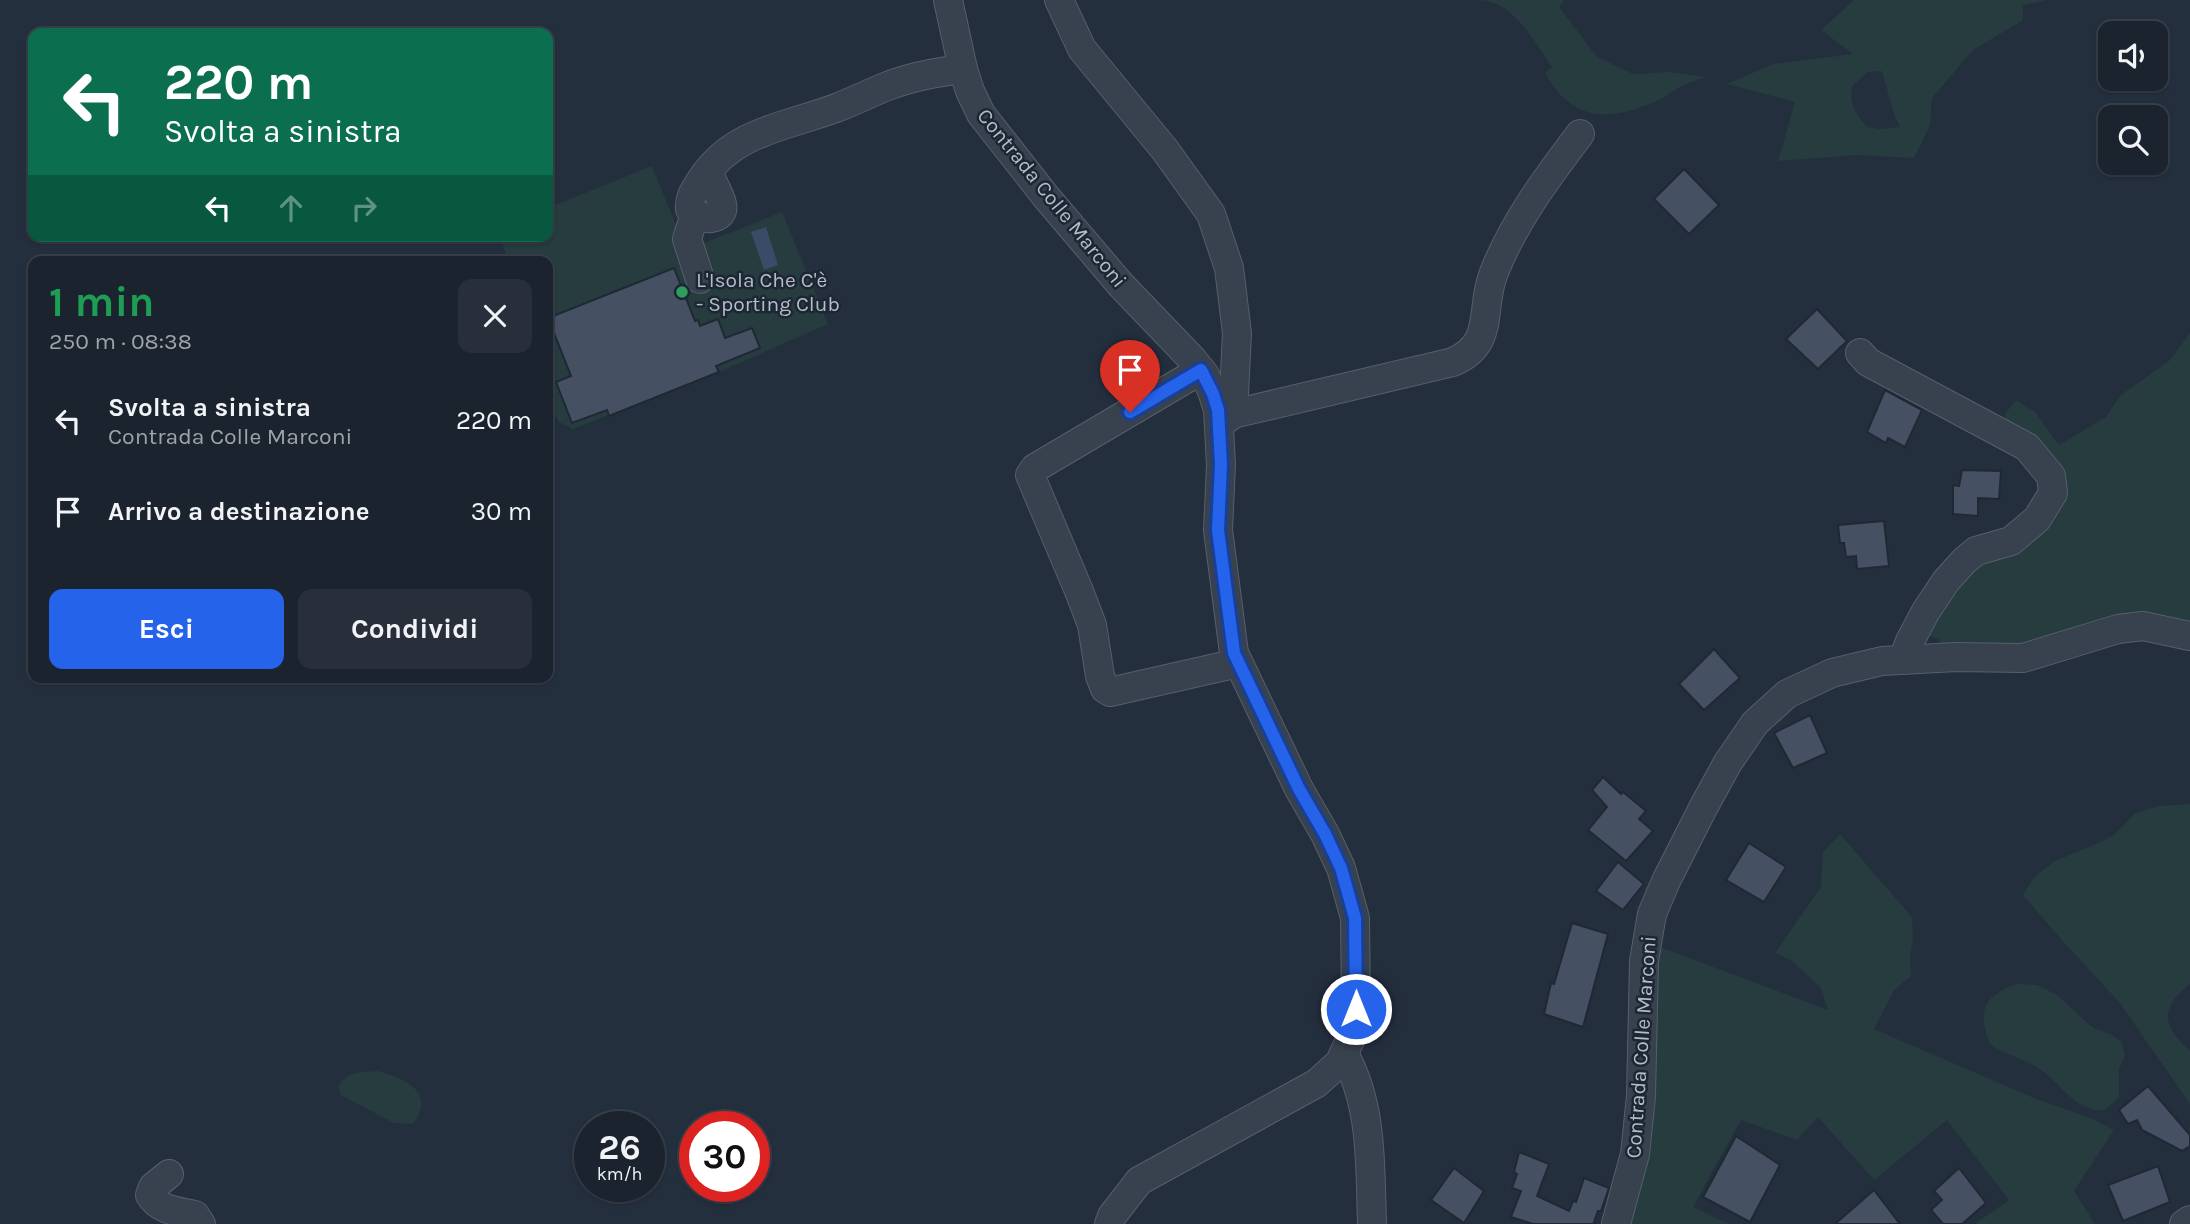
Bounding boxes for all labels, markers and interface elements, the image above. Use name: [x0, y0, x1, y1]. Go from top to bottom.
map controls: [2098, 21, 2168, 175]
button: sound: [2098, 21, 2168, 91]
text: 220 m: [164, 54, 313, 111]
icon: left: [49, 56, 140, 147]
street label: Contrada Colle Marconi: [972, 104, 1132, 292]
button: search: [2098, 105, 2168, 175]
text: Svolta a sinistra: [164, 113, 402, 150]
icon: left: [199, 189, 237, 227]
icon: ahead: [272, 189, 310, 227]
icon: right: [345, 189, 383, 227]
place label: L'Isola Che C'è - Sporting Club: [696, 268, 840, 316]
text: 1 min: [49, 277, 154, 327]
button: close: [458, 279, 532, 353]
marker: L'Isola Che C'è - Sporting Club: [674, 284, 690, 300]
text: 250 m · 08:38: [49, 328, 192, 355]
pin: [1100, 340, 1160, 412]
icon: arrive: [1111, 351, 1149, 389]
text: Svolta a sinistra: [108, 392, 311, 423]
icon: left: [49, 402, 87, 440]
text: 220 m: [456, 405, 532, 436]
text: Contrada Colle Marconi: [108, 423, 352, 450]
icon: arrive: [49, 493, 87, 531]
text: Arrivo a destinazione: [108, 496, 370, 527]
text: 30 m: [471, 496, 532, 527]
button: Esci: [49, 589, 284, 669]
button: Condividi: [298, 589, 532, 669]
street label: Contrada Colle Marconi: [1621, 935, 1661, 1159]
position arrow: [1319, 972, 1393, 1046]
speed limit sign: 30: [679, 1111, 770, 1202]
text: 26: [598, 1127, 641, 1168]
text: km/h: [597, 1163, 642, 1185]

